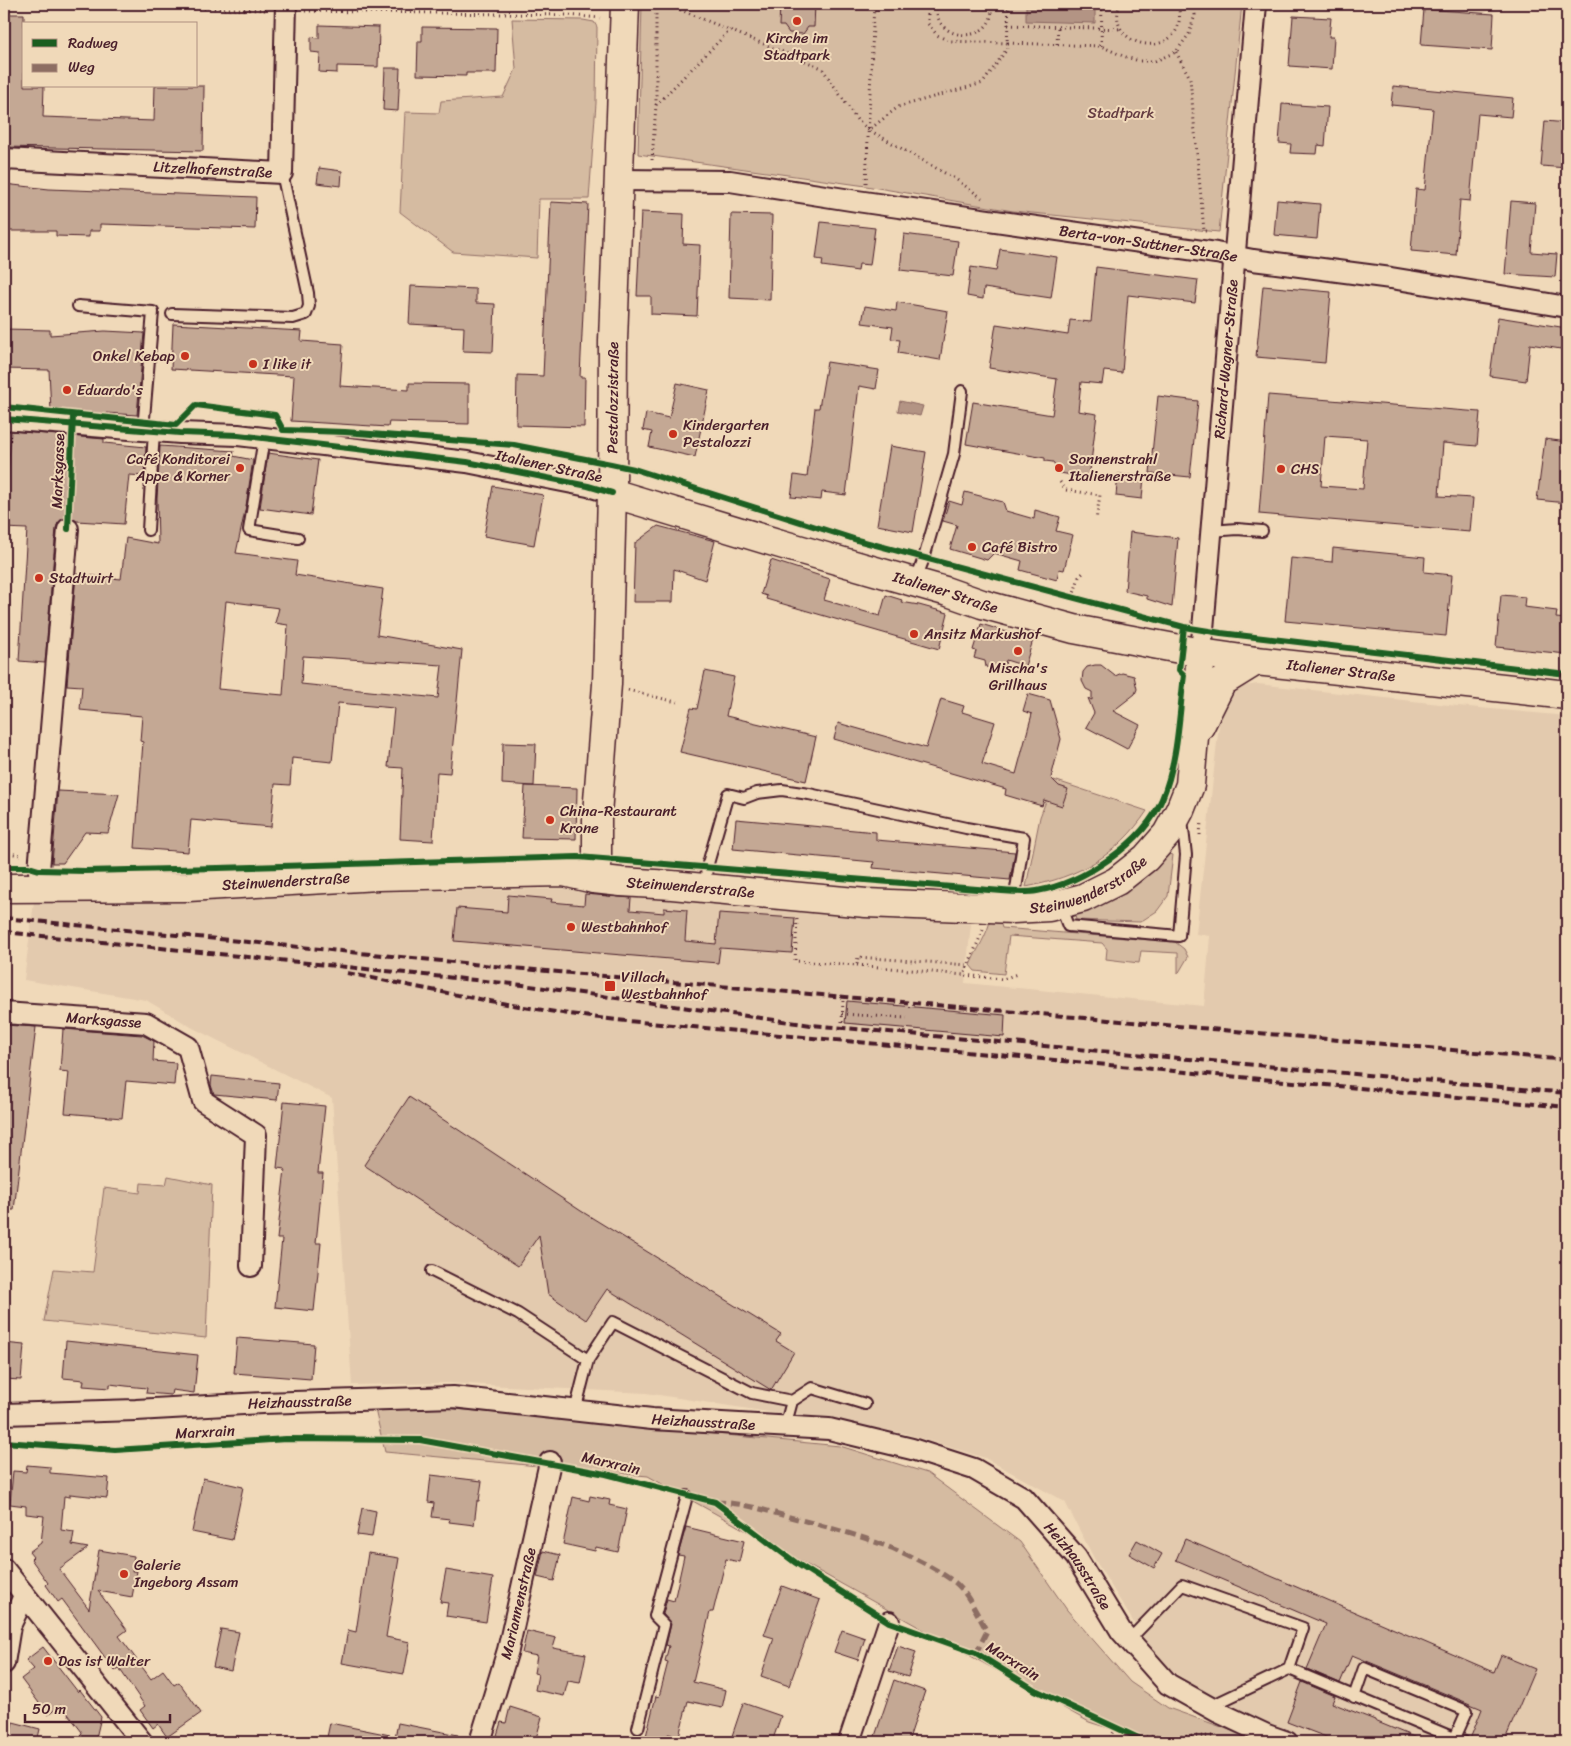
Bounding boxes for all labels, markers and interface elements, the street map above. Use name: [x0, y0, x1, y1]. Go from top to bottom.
marker: Kirche im Stadtpark: [791, 15, 803, 27]
legend: [22, 22, 198, 88]
place label: Kirche im Stadtpark: [763, 25, 831, 68]
text: Radweg: [68, 30, 118, 56]
text: Weg: [68, 54, 95, 80]
park label: Stadtpark: [1087, 100, 1155, 126]
street label: Litzelhofenstraße: [153, 154, 273, 185]
street label: Berta-von-Suttner-Straße: [1057, 217, 1240, 270]
street label: Richard-Wagner-Straße: [1206, 278, 1246, 440]
street label: Pestalozzistraße: [599, 342, 626, 454]
place label: Onkel Kebap: [93, 343, 175, 369]
marker: Onkel Kebap: [179, 350, 191, 362]
place label: I like it: [262, 351, 312, 377]
marker: I like it: [247, 358, 259, 370]
place label: Eduardo's: [77, 377, 143, 403]
marker: Eduardo's: [61, 384, 73, 396]
place label: Kindergarten Pestalozzi: [683, 412, 769, 455]
marker: Kindergarten Pestalozzi: [667, 428, 679, 440]
street label: Marksgasse: [44, 433, 72, 509]
street label: Italiener Straße: [492, 442, 605, 490]
place label: Café Konditorei Appe & Korner: [127, 446, 231, 489]
place label: Sonnenstrahl Italienerstraße: [1068, 446, 1171, 489]
place label: CHS: [1291, 456, 1319, 482]
marker: Café Konditorei Appe & Korner: [234, 462, 246, 474]
marker: Sonnenstrahl Italienerstraße: [1053, 462, 1065, 474]
marker: CHS: [1275, 463, 1287, 475]
place label: Café Bistro: [982, 534, 1058, 560]
marker: Café Bistro: [966, 541, 978, 553]
street label: Italiener Straße: [889, 564, 1001, 621]
place label: Stadtwirt: [49, 565, 114, 591]
marker: Stadtwirt: [33, 572, 45, 584]
place label: Ansitz Markushof: [923, 621, 1042, 647]
marker: Ansitz Markushof: [908, 628, 920, 640]
marker: Mischa's Grillhaus: [1012, 645, 1024, 657]
street label: Italiener Straße: [1284, 651, 1397, 689]
place label: Mischa's Grillhaus: [989, 655, 1047, 698]
place label: China-Restaurant Krone: [560, 798, 677, 841]
marker: China-Restaurant Krone: [544, 814, 556, 826]
street label: Steinwenderstraße: [1029, 849, 1153, 921]
street label: Steinwenderstraße: [221, 865, 351, 898]
street label: Steinwenderstraße: [626, 869, 756, 906]
place label: Westbahnhof: [581, 914, 670, 940]
marker: Westbahnhof: [565, 921, 577, 933]
place label: Villach Westbahnhof: [621, 964, 710, 1007]
marker: Villach Westbahnhof: [603, 979, 617, 993]
street label: Marksgasse: [65, 1004, 142, 1036]
street label: Heizhausstraße: [247, 1387, 352, 1417]
street label: Heizhausstraße: [651, 1406, 756, 1438]
street label: Marxrain: [175, 1417, 235, 1447]
street label: Marxrain: [579, 1444, 643, 1482]
street label: Heizhausstraße: [1037, 1516, 1118, 1615]
street label: Mariannenstraße: [493, 1545, 544, 1663]
place label: Galerie Ingeborg Assam: [133, 1552, 239, 1595]
marker: Galerie Ingeborg Assam: [118, 1568, 130, 1580]
street label: Marxrain: [981, 1634, 1045, 1688]
place label: Das ist Walter: [58, 1648, 151, 1674]
marker: Das ist Walter: [42, 1655, 54, 1667]
scale bar: [25, 1691, 170, 1723]
text: 50 m: [32, 1696, 67, 1722]

